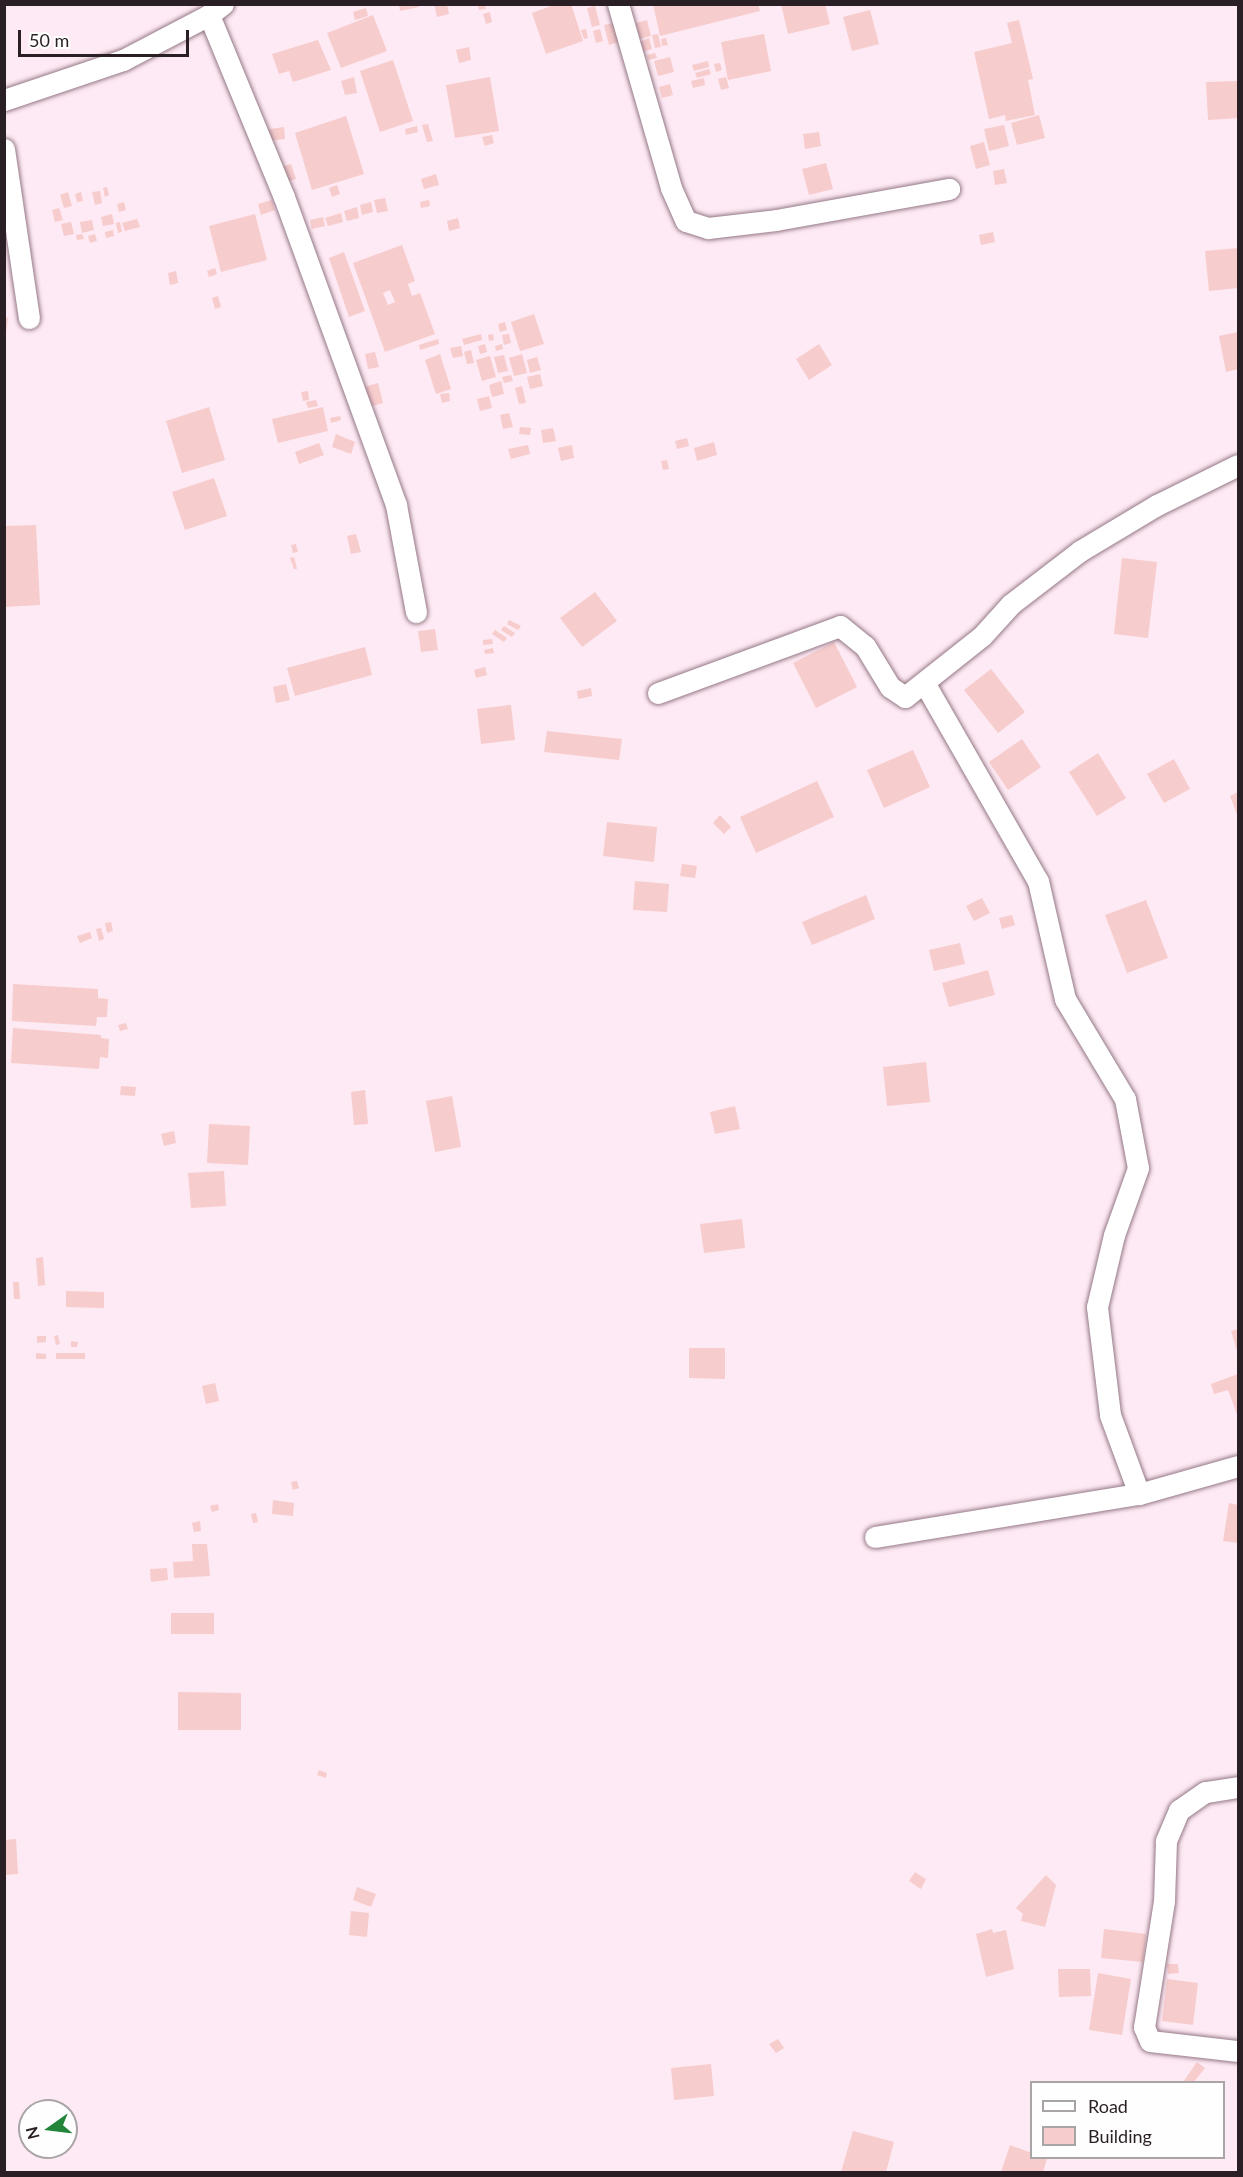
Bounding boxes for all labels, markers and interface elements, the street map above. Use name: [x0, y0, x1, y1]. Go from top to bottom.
scale bar: [21, 18, 192, 56]
text: 50 m: [29, 29, 69, 51]
legend: [1030, 2081, 1225, 2159]
text: Road: [1088, 2095, 1128, 2117]
north arrow: [18, 2099, 78, 2159]
text: N: [21, 2125, 43, 2141]
text: Building: [1088, 2125, 1152, 2147]

